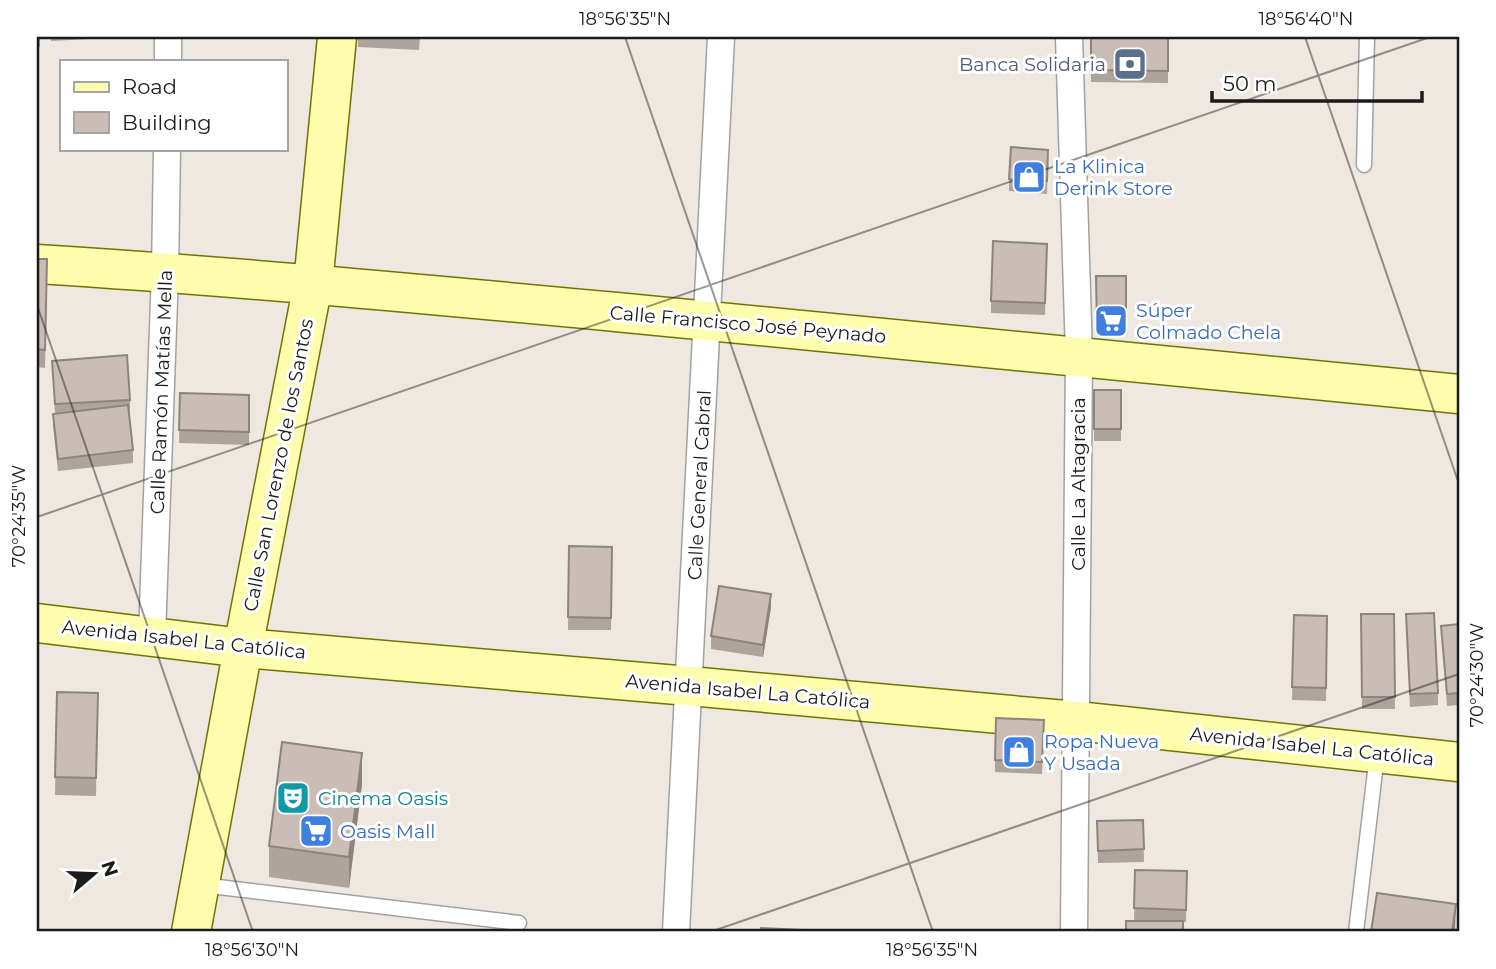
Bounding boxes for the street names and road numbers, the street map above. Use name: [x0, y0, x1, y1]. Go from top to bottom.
street label: Calle Ramón Matías Mella: [146, 269, 177, 515]
street label: Calle Francisco José Peynado: [609, 301, 887, 348]
street label: Calle San Lorenzo de los Santos: [239, 317, 318, 614]
street label: Calle General Cabral: [683, 389, 716, 581]
street label: Calle La Altagracia: [1067, 397, 1090, 571]
street label: Avenida Isabel La Católica: [61, 615, 307, 664]
street label: Avenida Isabel La Católica: [625, 669, 871, 714]
street label: Avenida Isabel La Católica: [1189, 722, 1435, 771]

